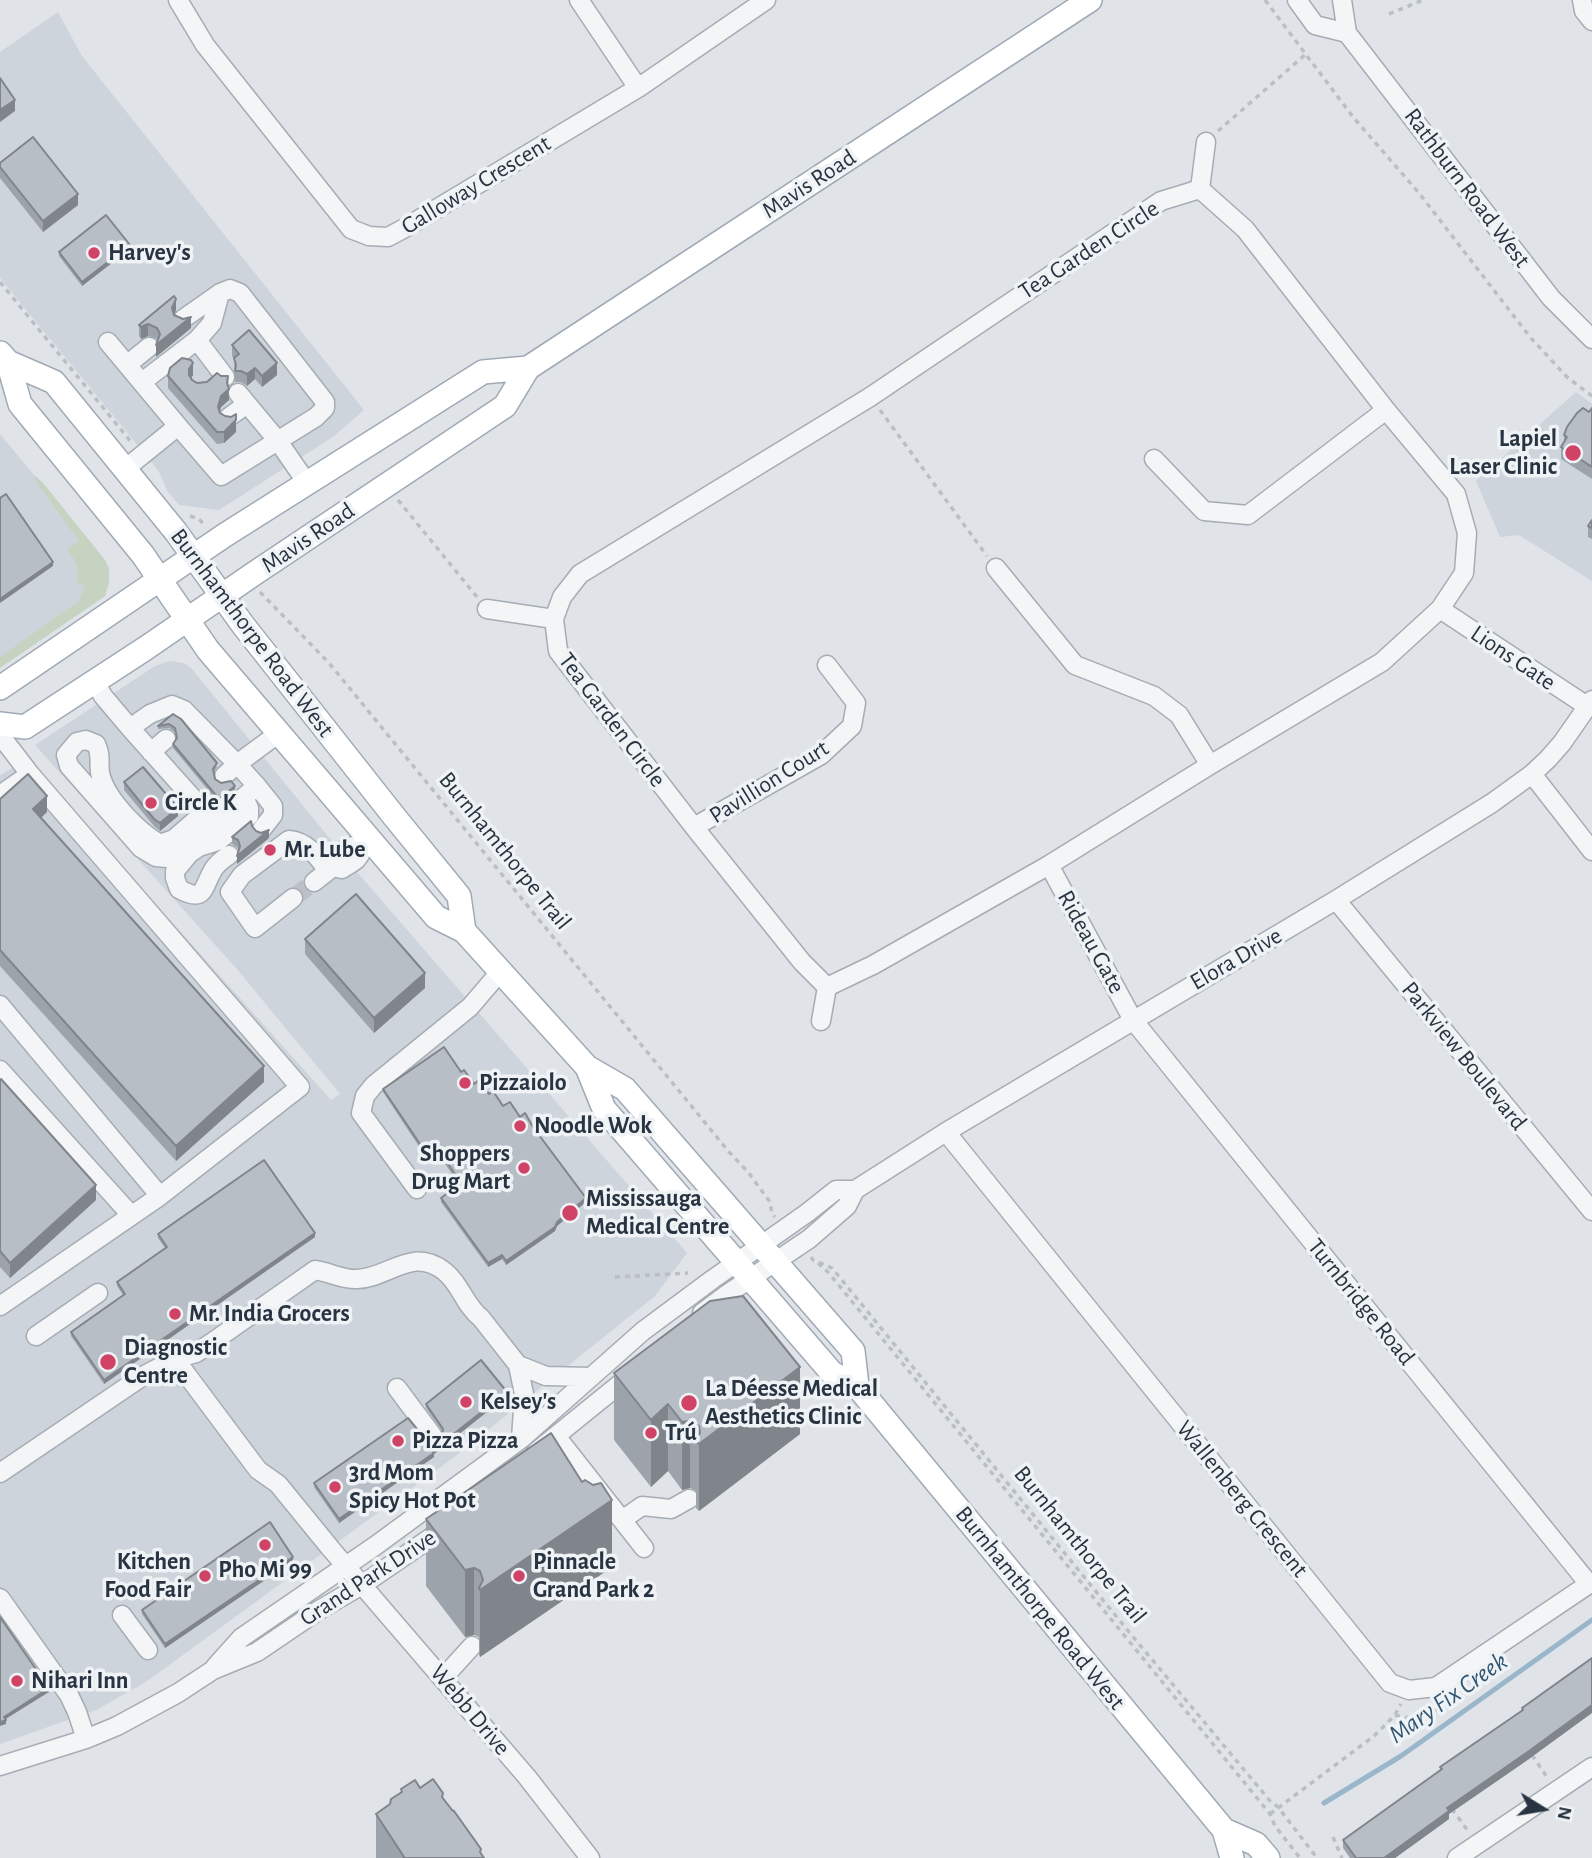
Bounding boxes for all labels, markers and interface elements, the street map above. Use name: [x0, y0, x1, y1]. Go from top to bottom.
street label: Rathburn Road West: [1398, 103, 1536, 273]
street label: Galloway Crescent: [396, 129, 556, 241]
street label: Mavis Road: [757, 143, 861, 225]
street label: Tea Garden Circle: [1014, 194, 1164, 306]
place label: Harvey's: [108, 239, 191, 267]
marker: Harvey's: [86, 245, 102, 261]
place label: Lapiel Laser Clinic: [1449, 425, 1557, 481]
marker: Lapiel Laser Clinic: [1563, 443, 1583, 463]
street label: Mavis Road: [256, 496, 360, 580]
street label: Burnhamthorpe Road West: [164, 523, 340, 743]
street label: Lions Gate: [1465, 619, 1561, 697]
street label: Tea Garden Circle: [552, 647, 672, 793]
street label: Pavillion Court: [704, 734, 834, 830]
street label: Burnhamthorpe Trail: [433, 766, 577, 936]
place label: Circle K: [165, 789, 236, 817]
marker: Circle K: [143, 795, 159, 811]
place label: Mr. Lube: [284, 836, 366, 864]
marker: Mr. Lube: [262, 842, 278, 858]
street label: Rideau Gate: [1051, 885, 1131, 999]
street label: Elora Drive: [1185, 921, 1287, 997]
street label: Parkview Boulevard: [1395, 976, 1533, 1136]
place label: Pizzaiolo: [479, 1069, 567, 1097]
marker: Pizzaiolo: [457, 1075, 473, 1091]
place label: Noodle Wok: [534, 1112, 652, 1140]
marker: Noodle Wok: [512, 1118, 528, 1134]
place label: Shoppers Drug Mart: [411, 1140, 510, 1196]
marker: Shoppers Drug Mart: [516, 1160, 532, 1176]
place label: Mississauga Medical Centre: [586, 1185, 729, 1241]
marker: Mississauga Medical Centre: [560, 1203, 580, 1223]
street label: Turnbridge Road: [1301, 1233, 1421, 1371]
place label: Mr. India Grocers: [189, 1300, 350, 1328]
marker: Mr. India Grocers: [167, 1306, 183, 1322]
place label: Diagnostic Centre: [124, 1334, 227, 1390]
marker: Diagnostic Centre: [98, 1352, 118, 1372]
place label: La Déesse Medical Aesthetics Clinic: [705, 1375, 878, 1431]
place label: Kelsey's: [480, 1388, 556, 1416]
marker: La Déesse Medical Aesthetics Clinic: [679, 1393, 699, 1413]
marker: Kelsey's: [458, 1394, 474, 1410]
street label: Wallenberg Crescent: [1170, 1415, 1314, 1583]
place label: Trú: [665, 1419, 697, 1447]
marker: Trú: [643, 1425, 659, 1441]
place label: Pizza Pizza: [412, 1427, 518, 1455]
marker: Pizza Pizza: [390, 1433, 406, 1449]
place label: 3rd Mom Spicy Hot Pot: [349, 1459, 476, 1515]
street label: Burnhamthorpe Trail: [1008, 1460, 1152, 1630]
marker: 3rd Mom Spicy Hot Pot: [327, 1479, 343, 1495]
street label: Burnhamthorpe Road West: [949, 1500, 1131, 1716]
street label: Grand Park Drive: [295, 1523, 441, 1633]
marker: Pho Mi 99: [257, 1537, 273, 1553]
place label: Kitchen Food Fair: [104, 1548, 191, 1604]
place label: Pinnacle Grand Park 2: [533, 1548, 654, 1604]
place label: Pho Mi 99: [218, 1556, 312, 1584]
marker: Kitchen Food Fair: [197, 1568, 213, 1584]
marker: Pinnacle Grand Park 2: [511, 1568, 527, 1584]
water label: Mary Fix Creek: [1383, 1646, 1513, 1750]
street label: Webb Drive: [424, 1659, 516, 1761]
place label: Nihari Inn: [31, 1667, 129, 1695]
marker: Nihari Inn: [9, 1673, 25, 1689]
north arrow: [1508, 1774, 1578, 1844]
text: N: [1554, 1805, 1575, 1821]

